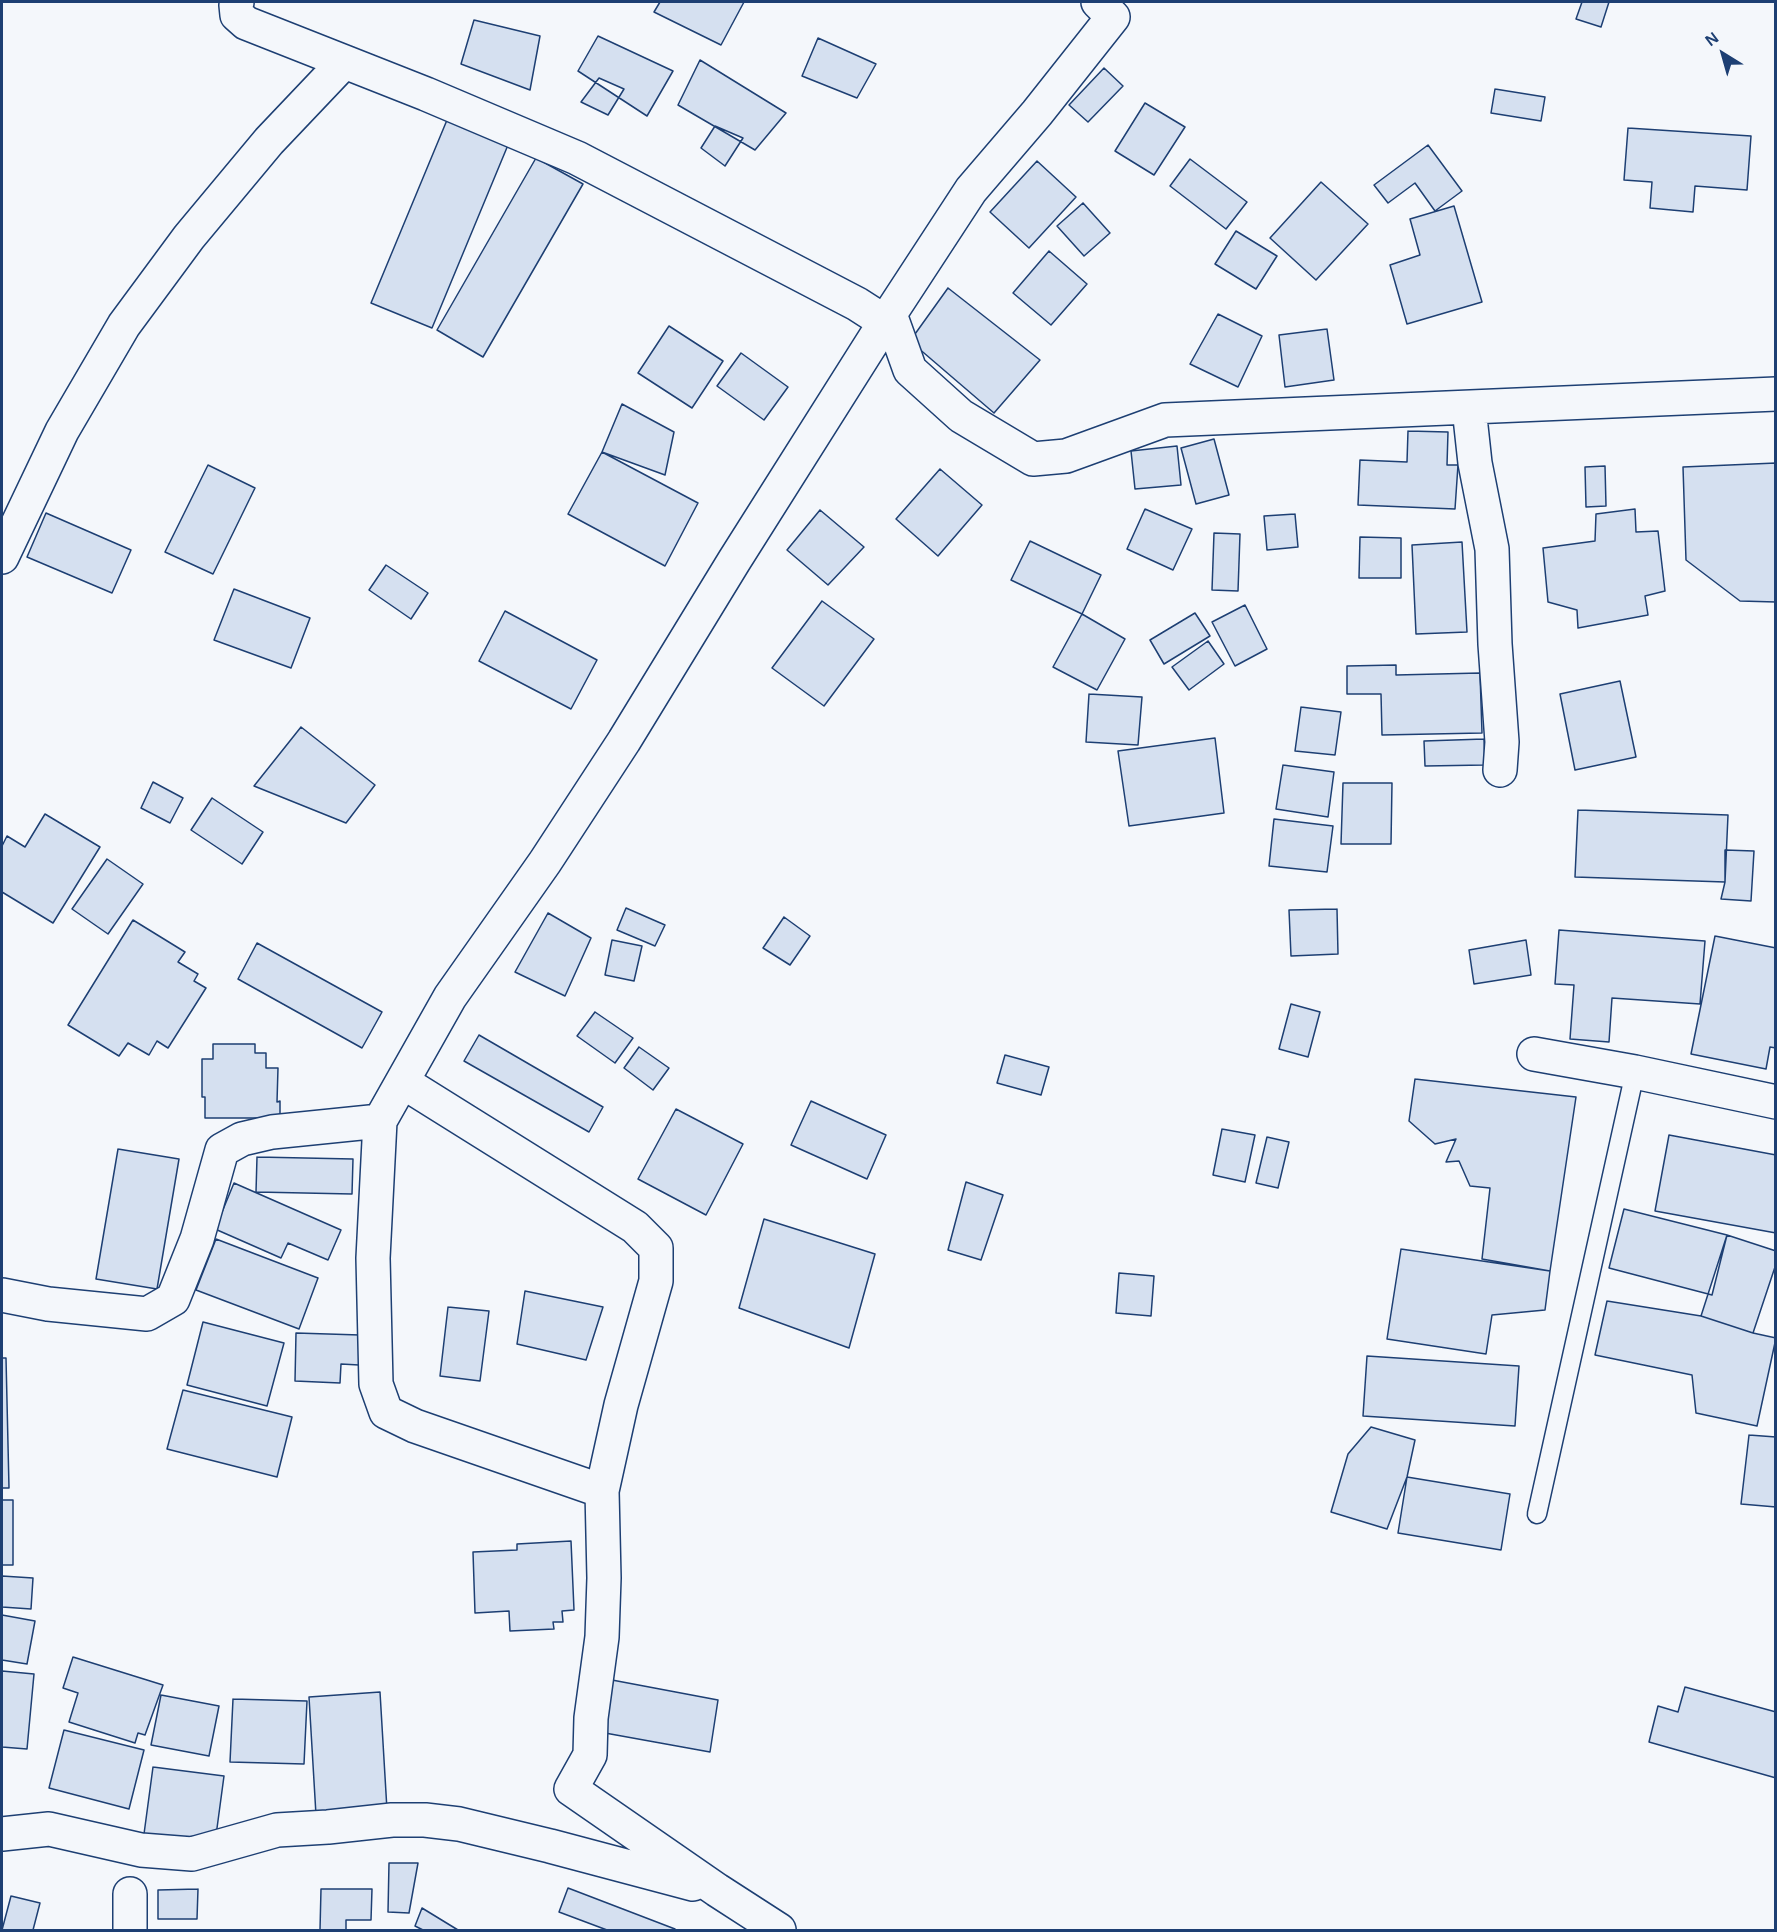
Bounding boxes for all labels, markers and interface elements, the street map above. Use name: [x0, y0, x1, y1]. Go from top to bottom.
north arrow: [1693, 24, 1753, 84]
text: N: [1702, 29, 1722, 49]

